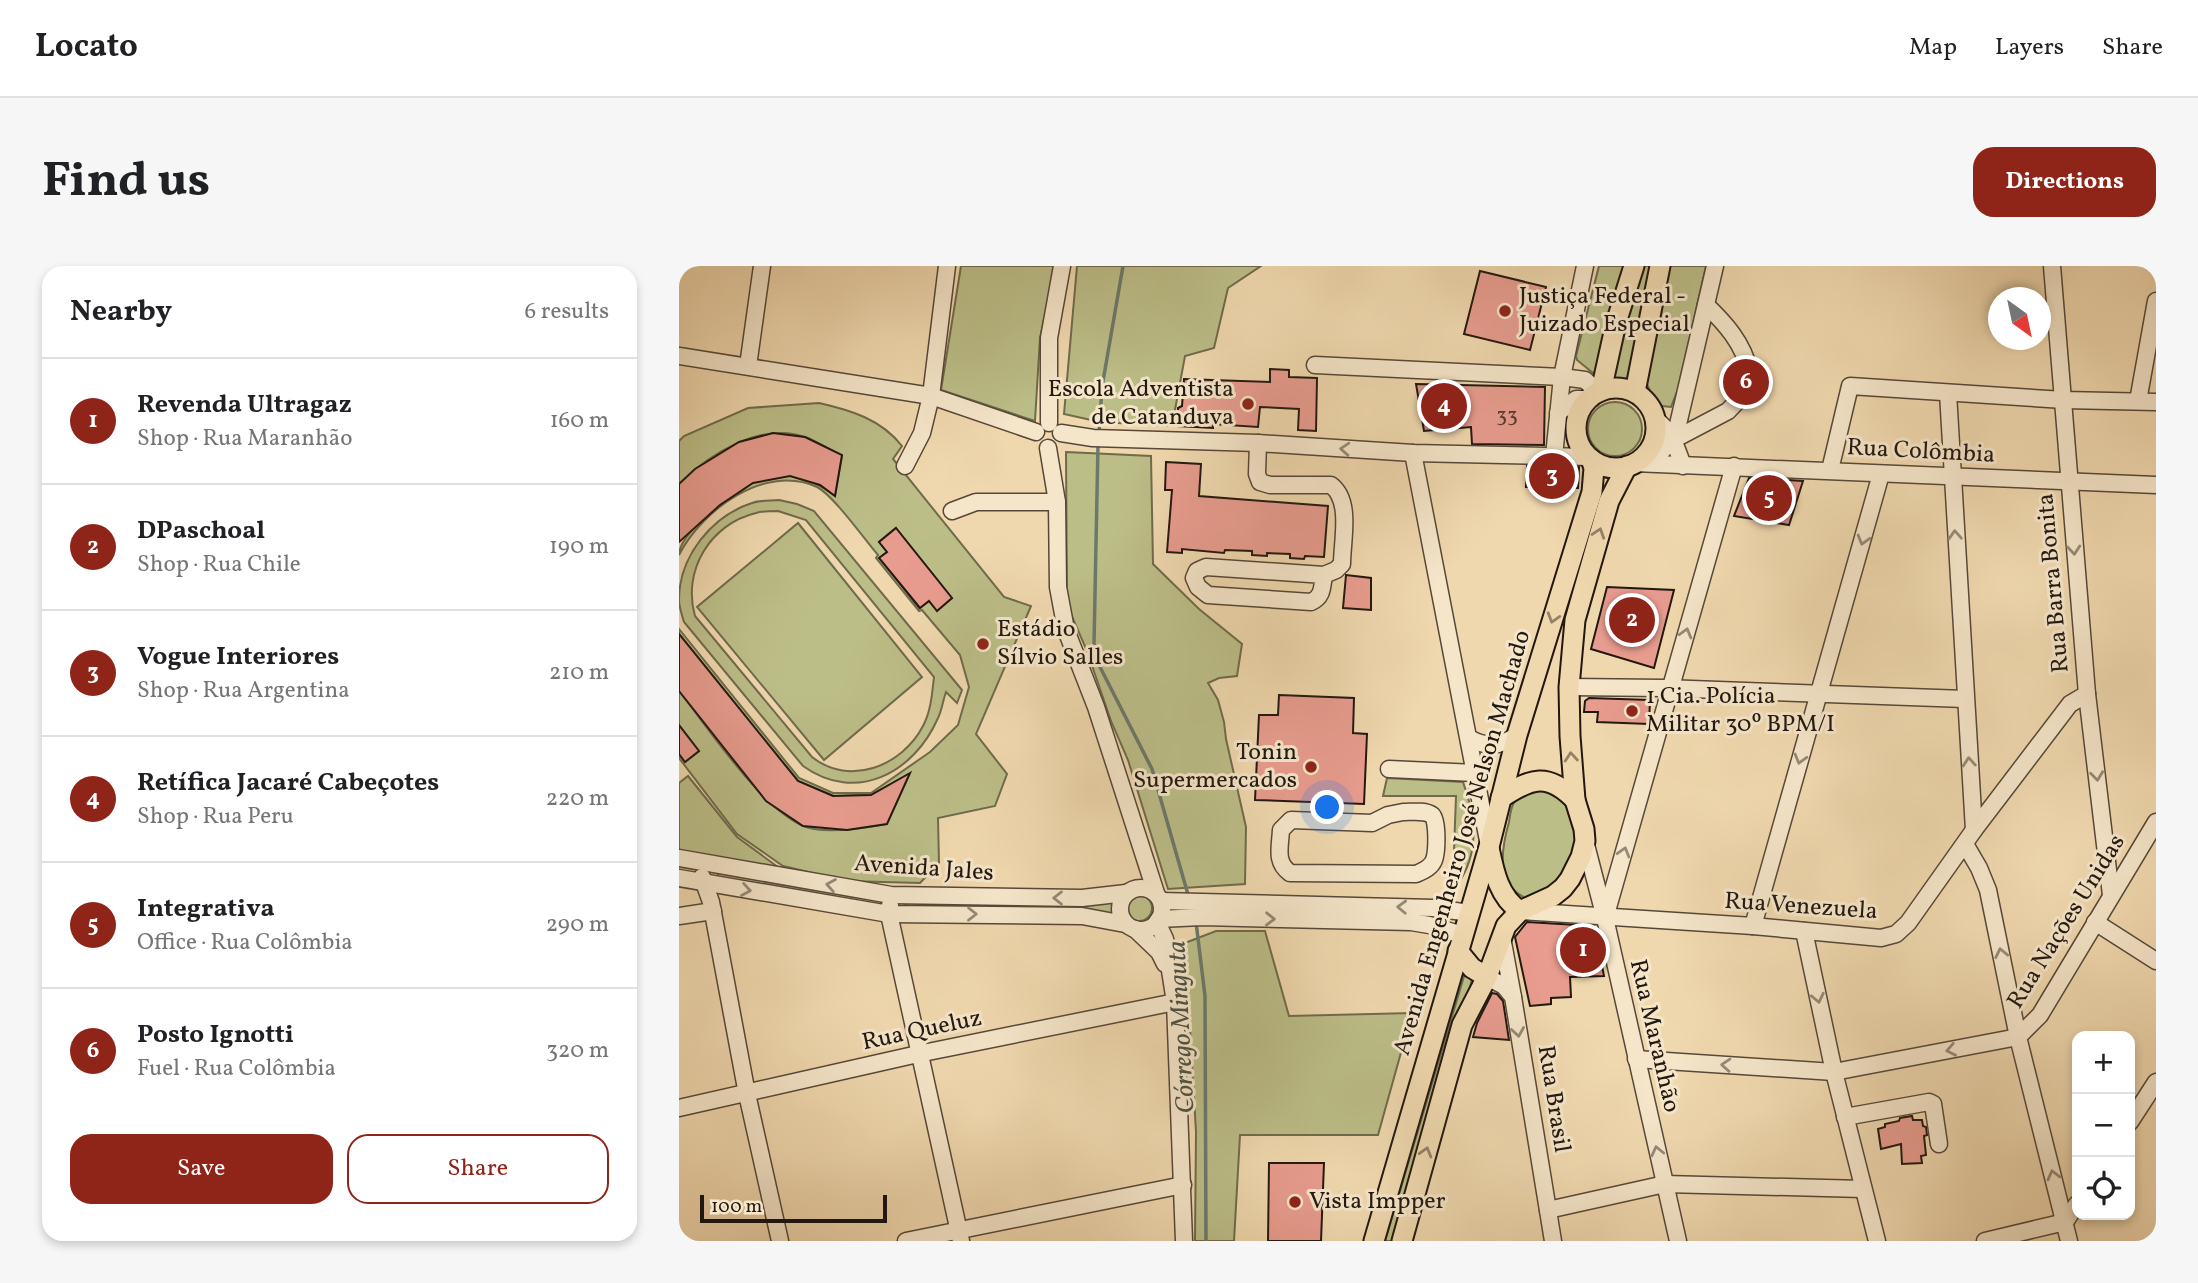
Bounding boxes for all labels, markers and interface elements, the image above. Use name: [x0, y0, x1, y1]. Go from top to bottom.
text: Locato: [35, 25, 138, 71]
text: Map: [1909, 31, 1957, 65]
text: Layers: [1995, 31, 2064, 65]
text: Share: [2102, 31, 2163, 65]
button: Directions: [1973, 147, 2156, 217]
text: Find us: [42, 148, 210, 217]
place label: Justiça Federal - Juizado Especial: [1519, 280, 1690, 342]
north arrow: [1988, 287, 2051, 350]
text: Nearby: [70, 291, 172, 333]
text: 6 results: [525, 296, 609, 328]
marker: Justiça Federal - Juizado Especial: [1497, 303, 1513, 319]
pin: 6: [1723, 356, 1769, 408]
place label: Escola Adventista de Catanduva: [1048, 373, 1234, 435]
pin: 4: [1421, 380, 1467, 432]
text: Revenda Ultragaz: [137, 387, 352, 423]
marker: Escola Adventista de Catanduva: [1240, 396, 1256, 412]
house number: 33: [1496, 401, 1518, 430]
text: 1: [88, 405, 98, 437]
text: 160 m: [550, 405, 609, 437]
text: Shop · Rua Maranhão: [137, 423, 352, 455]
street label: Rua Colômbia: [1846, 431, 1996, 473]
one-way arrow: [1339, 442, 1350, 457]
pin: 3: [1529, 450, 1575, 502]
pin: 5: [1746, 472, 1792, 524]
street label: Rua Barra Bonita: [2029, 492, 2079, 674]
text: DPaschoal: [137, 513, 265, 549]
one-way arrow: [1591, 528, 1605, 540]
one-way arrow: [1948, 529, 1963, 540]
text: 2: [87, 531, 99, 563]
text: 190 m: [549, 531, 609, 563]
one-way arrow: [1856, 534, 1871, 546]
one-way arrow: [2066, 545, 2081, 556]
text: Shop · Rua Chile: [137, 549, 301, 581]
pin: 2: [1609, 594, 1655, 646]
one-way arrow: [1547, 612, 1561, 624]
place label: Estádio Sílvio Salles: [997, 613, 1123, 675]
street label: Avenida Engenheiro José Nelson Machado: [1386, 626, 1540, 1060]
one-way arrow: [1677, 628, 1692, 640]
marker: Estádio Sílvio Salles: [975, 636, 991, 652]
text: Vogue Interiores: [137, 639, 339, 675]
text: 3: [87, 657, 99, 689]
text: 210 m: [549, 657, 609, 689]
text: Shop · Rua Argentina: [137, 675, 350, 707]
place label: 1 Cia. Polícia Militar 30º BPM/I: [1646, 680, 1835, 742]
marker: 1 Cia. Polícia Militar 30º BPM/I: [1624, 703, 1640, 719]
place label: Tonin Supermercados: [1133, 736, 1297, 798]
one-way arrow: [1564, 751, 1579, 762]
one-way arrow: [1794, 753, 1809, 765]
one-way arrow: [1962, 756, 1977, 767]
marker: Tonin Supermercados: [1303, 759, 1319, 775]
text: Retífica Jacaré Cabeçotes: [137, 765, 439, 801]
one-way arrow: [2089, 770, 2104, 782]
text: 4: [86, 783, 100, 815]
text: 220 m: [546, 783, 609, 815]
your location: [1310, 790, 1344, 824]
text: Shop · Rua Peru: [137, 801, 294, 833]
street label: Rua Nações Unidas: [2000, 828, 2134, 1016]
one-way arrow: [1615, 846, 1630, 858]
street label: Avenida Jales: [853, 847, 995, 891]
one-way arrow: [825, 878, 837, 893]
one-way arrow: [740, 882, 752, 897]
street label: Rua Venezuela: [1723, 885, 1879, 929]
one-way arrow: [1052, 890, 1063, 906]
text: Integrativa: [137, 891, 275, 927]
one-way arrow: [1396, 899, 1407, 914]
one-way arrow: [967, 906, 977, 922]
text: 5: [87, 909, 99, 941]
text: 290 m: [546, 909, 609, 941]
one-way arrow: [1266, 911, 1276, 927]
pin: 1: [1560, 924, 1606, 976]
text: Office · Rua Colômbia: [137, 927, 353, 959]
water label: Córrego Minguta: [1160, 940, 1204, 1114]
one-way arrow: [1994, 947, 2009, 959]
street label: Rua Maranhão: [1620, 956, 1688, 1116]
one-way arrow: [1810, 992, 1825, 1004]
street label: Rua Queluz: [859, 1002, 985, 1060]
text: Posto Ignotti: [137, 1017, 294, 1053]
one-way arrow: [1510, 1026, 1525, 1038]
map controls: [2072, 1031, 2135, 1220]
button: +: [2072, 1031, 2135, 1094]
text: 6: [87, 1035, 99, 1067]
text: 320 m: [546, 1035, 609, 1067]
one-way arrow: [1945, 1042, 1957, 1057]
street label: Rua Brasil: [1528, 1043, 1578, 1155]
text: Fuel · Rua Colômbia: [137, 1053, 336, 1085]
one-way arrow: [1720, 1058, 1731, 1073]
button: −: [2072, 1094, 2135, 1157]
button: Save: [70, 1134, 333, 1204]
button: Share: [347, 1134, 609, 1204]
one-way arrow: [1651, 1145, 1665, 1157]
one-way arrow: [1418, 1146, 1432, 1158]
button: locate: [2072, 1157, 2135, 1220]
one-way arrow: [2047, 1169, 2061, 1181]
place label: Vista Impper: [1309, 1185, 1446, 1219]
scale bar: [700, 1192, 887, 1224]
text: 100 m: [711, 1194, 762, 1220]
marker: Vista Impper: [1287, 1194, 1303, 1210]

